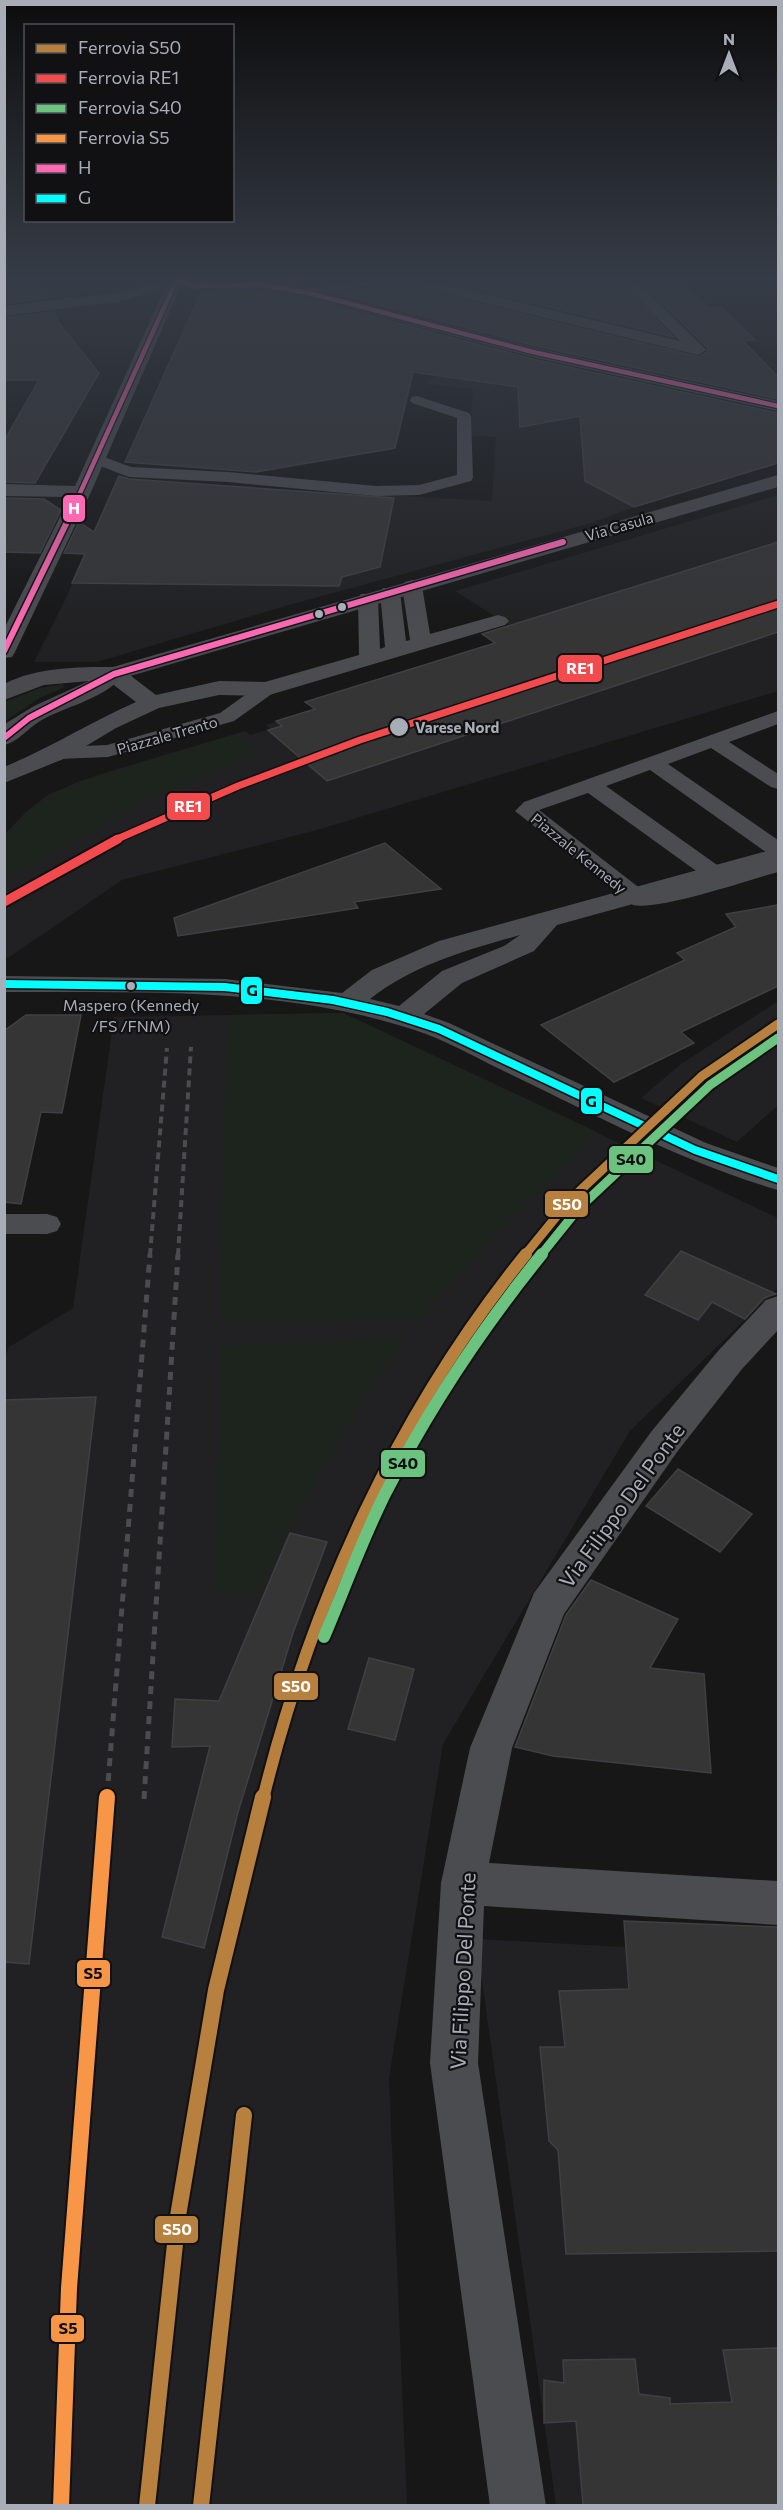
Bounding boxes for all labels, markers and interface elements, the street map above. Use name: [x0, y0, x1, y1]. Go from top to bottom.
legend: [24, 24, 234, 222]
north arrow: [699, 24, 759, 84]
text: N: [723, 29, 735, 48]
text: Ferrovia S50: [78, 36, 181, 58]
text: Ferrovia RE1: [78, 66, 179, 88]
text: Ferrovia S40: [78, 96, 182, 118]
text: Ferrovia S5: [78, 126, 170, 148]
text: H: [78, 156, 92, 178]
text: G: [78, 186, 91, 208]
line badge: H: [62, 494, 86, 523]
text: H: [68, 498, 80, 517]
street label: Via Casula: [583, 508, 655, 544]
unlabelled marker: [336, 601, 348, 613]
unlabelled marker: [313, 608, 325, 620]
line badge: RE1: [557, 654, 603, 683]
text: RE1: [566, 658, 594, 677]
street label: Piazzale Trento: [114, 712, 220, 758]
marker: Varese Nord: [388, 716, 410, 738]
place label: Varese Nord: [415, 718, 499, 736]
line badge: RE1: [166, 792, 211, 821]
text: RE1: [174, 796, 202, 815]
street label: Piazzale Kennedy: [528, 809, 630, 897]
line badge: G: [240, 976, 263, 1005]
marker: Maspero (Kennedy /FS /FNM): [125, 980, 137, 992]
text: G: [246, 980, 258, 999]
place label: Maspero (Kennedy /FS /FNM): [63, 995, 199, 1035]
line badge: G: [580, 1087, 603, 1115]
text: G: [585, 1091, 597, 1110]
line badge: S40: [608, 1145, 654, 1174]
text: S40: [616, 1149, 646, 1168]
line badge: S50: [544, 1190, 589, 1218]
text: S50: [552, 1194, 582, 1213]
street label: Via Filippo Del Ponte: [553, 1418, 689, 1592]
line badge: S40: [380, 1449, 426, 1478]
text: S40: [388, 1453, 418, 1472]
line badge: S50: [273, 1672, 319, 1701]
text: S50: [281, 1676, 311, 1695]
street label: Via Filippo Del Ponte: [444, 1872, 480, 2070]
line badge: S5: [76, 1959, 111, 1988]
text: S5: [84, 1963, 102, 1982]
line badge: S50: [154, 2215, 199, 2244]
text: S50: [162, 2219, 192, 2238]
line badge: S5: [50, 2314, 85, 2343]
text: S5: [59, 2318, 77, 2337]

